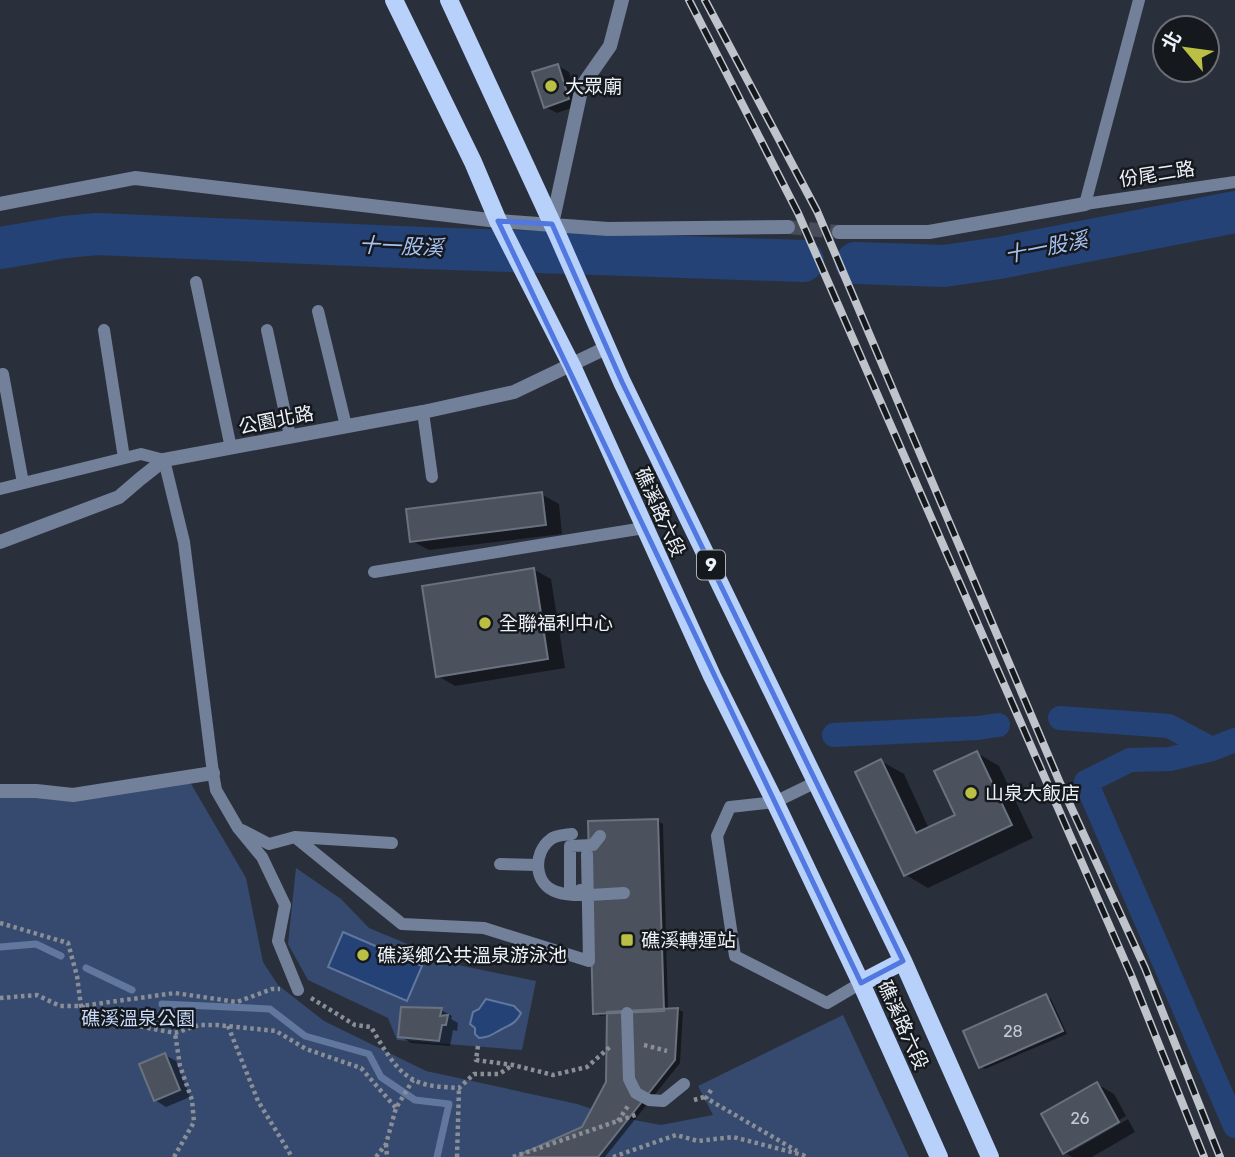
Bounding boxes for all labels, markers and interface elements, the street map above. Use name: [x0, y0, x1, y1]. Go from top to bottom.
north arrow: [1151, 14, 1221, 84]
text: 北: [1157, 27, 1186, 55]
place label: 大眾廟: [565, 75, 622, 98]
marker: 大眾廟: [543, 78, 559, 94]
street label: 份尾二路: [1118, 157, 1196, 191]
water label: 十一股溪: [1002, 226, 1093, 267]
water label: 十一股溪: [359, 232, 446, 260]
street label: 公園北路: [236, 401, 316, 439]
street label: 礁溪路六段: [630, 464, 690, 560]
road number: 9: [697, 550, 725, 580]
place label: 全聯福利中心: [499, 612, 613, 635]
marker: 全聯福利中心: [477, 615, 493, 631]
place label: 山泉大飯店: [985, 782, 1080, 805]
marker: 山泉大飯店: [963, 785, 979, 801]
place label: 礁溪轉運站: [641, 929, 736, 952]
marker: 礁溪轉運站: [619, 932, 635, 948]
place label: 礁溪鄉公共溫泉游泳池: [377, 944, 567, 967]
marker: 礁溪鄉公共溫泉游泳池: [355, 947, 371, 963]
street label: 礁溪路六段: [873, 977, 933, 1073]
park label: 礁溪溫泉公園: [81, 1007, 195, 1030]
house number: 28: [1003, 1022, 1023, 1041]
house number: 26: [1070, 1109, 1090, 1128]

